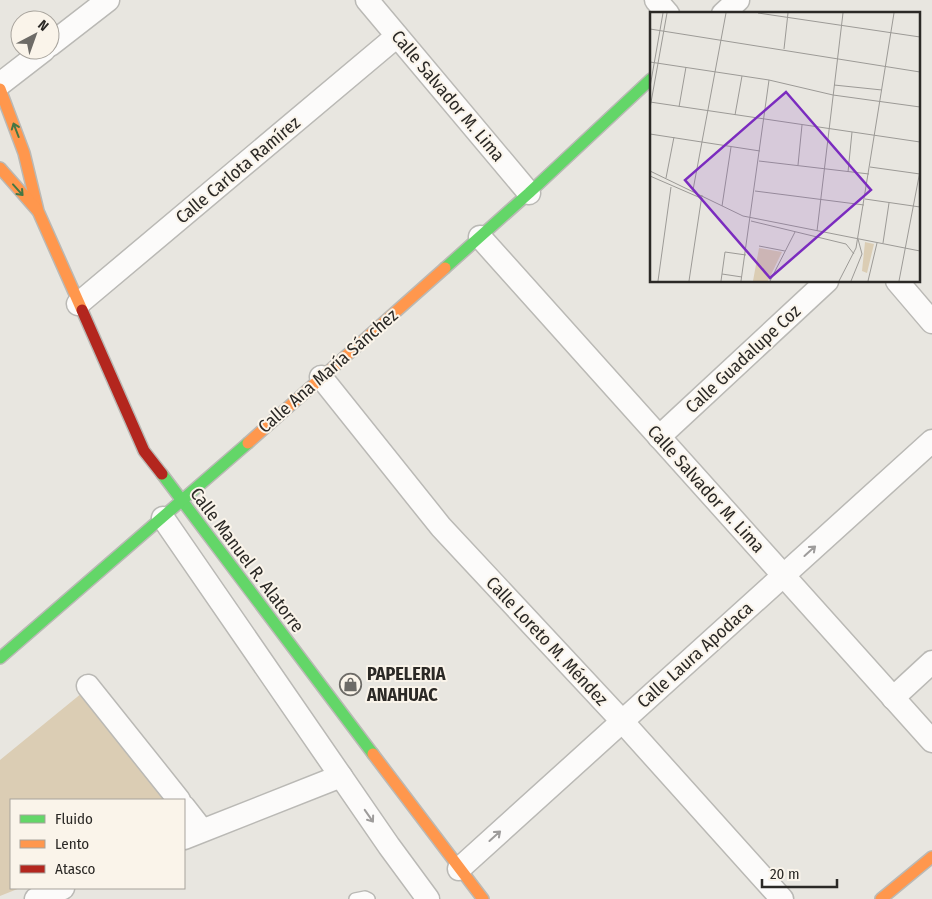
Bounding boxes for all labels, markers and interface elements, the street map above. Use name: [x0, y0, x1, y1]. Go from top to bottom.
north arrow: [10, 10, 60, 60]
inset map: [650, 12, 920, 282]
text: N: [34, 16, 52, 35]
street label: Calle Salvador M. Lima: [387, 26, 509, 166]
street label: Calle Carlota Ramírez: [171, 112, 305, 228]
one-way arrow: [11, 123, 20, 138]
one-way arrow: [13, 183, 24, 196]
street label: Calle Guadalupe Coz: [681, 300, 805, 418]
street label: Calle Ana María Sánchez: [254, 304, 402, 438]
street label: Calle Salvador M. Lima: [643, 421, 769, 558]
street label: Calle Manuel R. Alatorre: [185, 483, 309, 637]
one-way arrow: [803, 545, 816, 557]
street label: Calle Loreto M. Méndez: [481, 572, 613, 710]
street label: Calle Laura Apodaca: [633, 597, 758, 713]
place label: PAPELERIA ANAHUAC: [366, 663, 446, 706]
shop icon: PAPELERIA ANAHUAC: [339, 672, 363, 696]
legend: [10, 799, 185, 889]
one-way arrow: [364, 808, 374, 822]
text: Fluido: [55, 810, 93, 828]
one-way arrow: [488, 830, 501, 842]
text: Lento: [55, 835, 89, 853]
scale bar: [762, 856, 837, 888]
text: Atasco: [55, 860, 95, 878]
text: 20 m: [770, 865, 800, 883]

